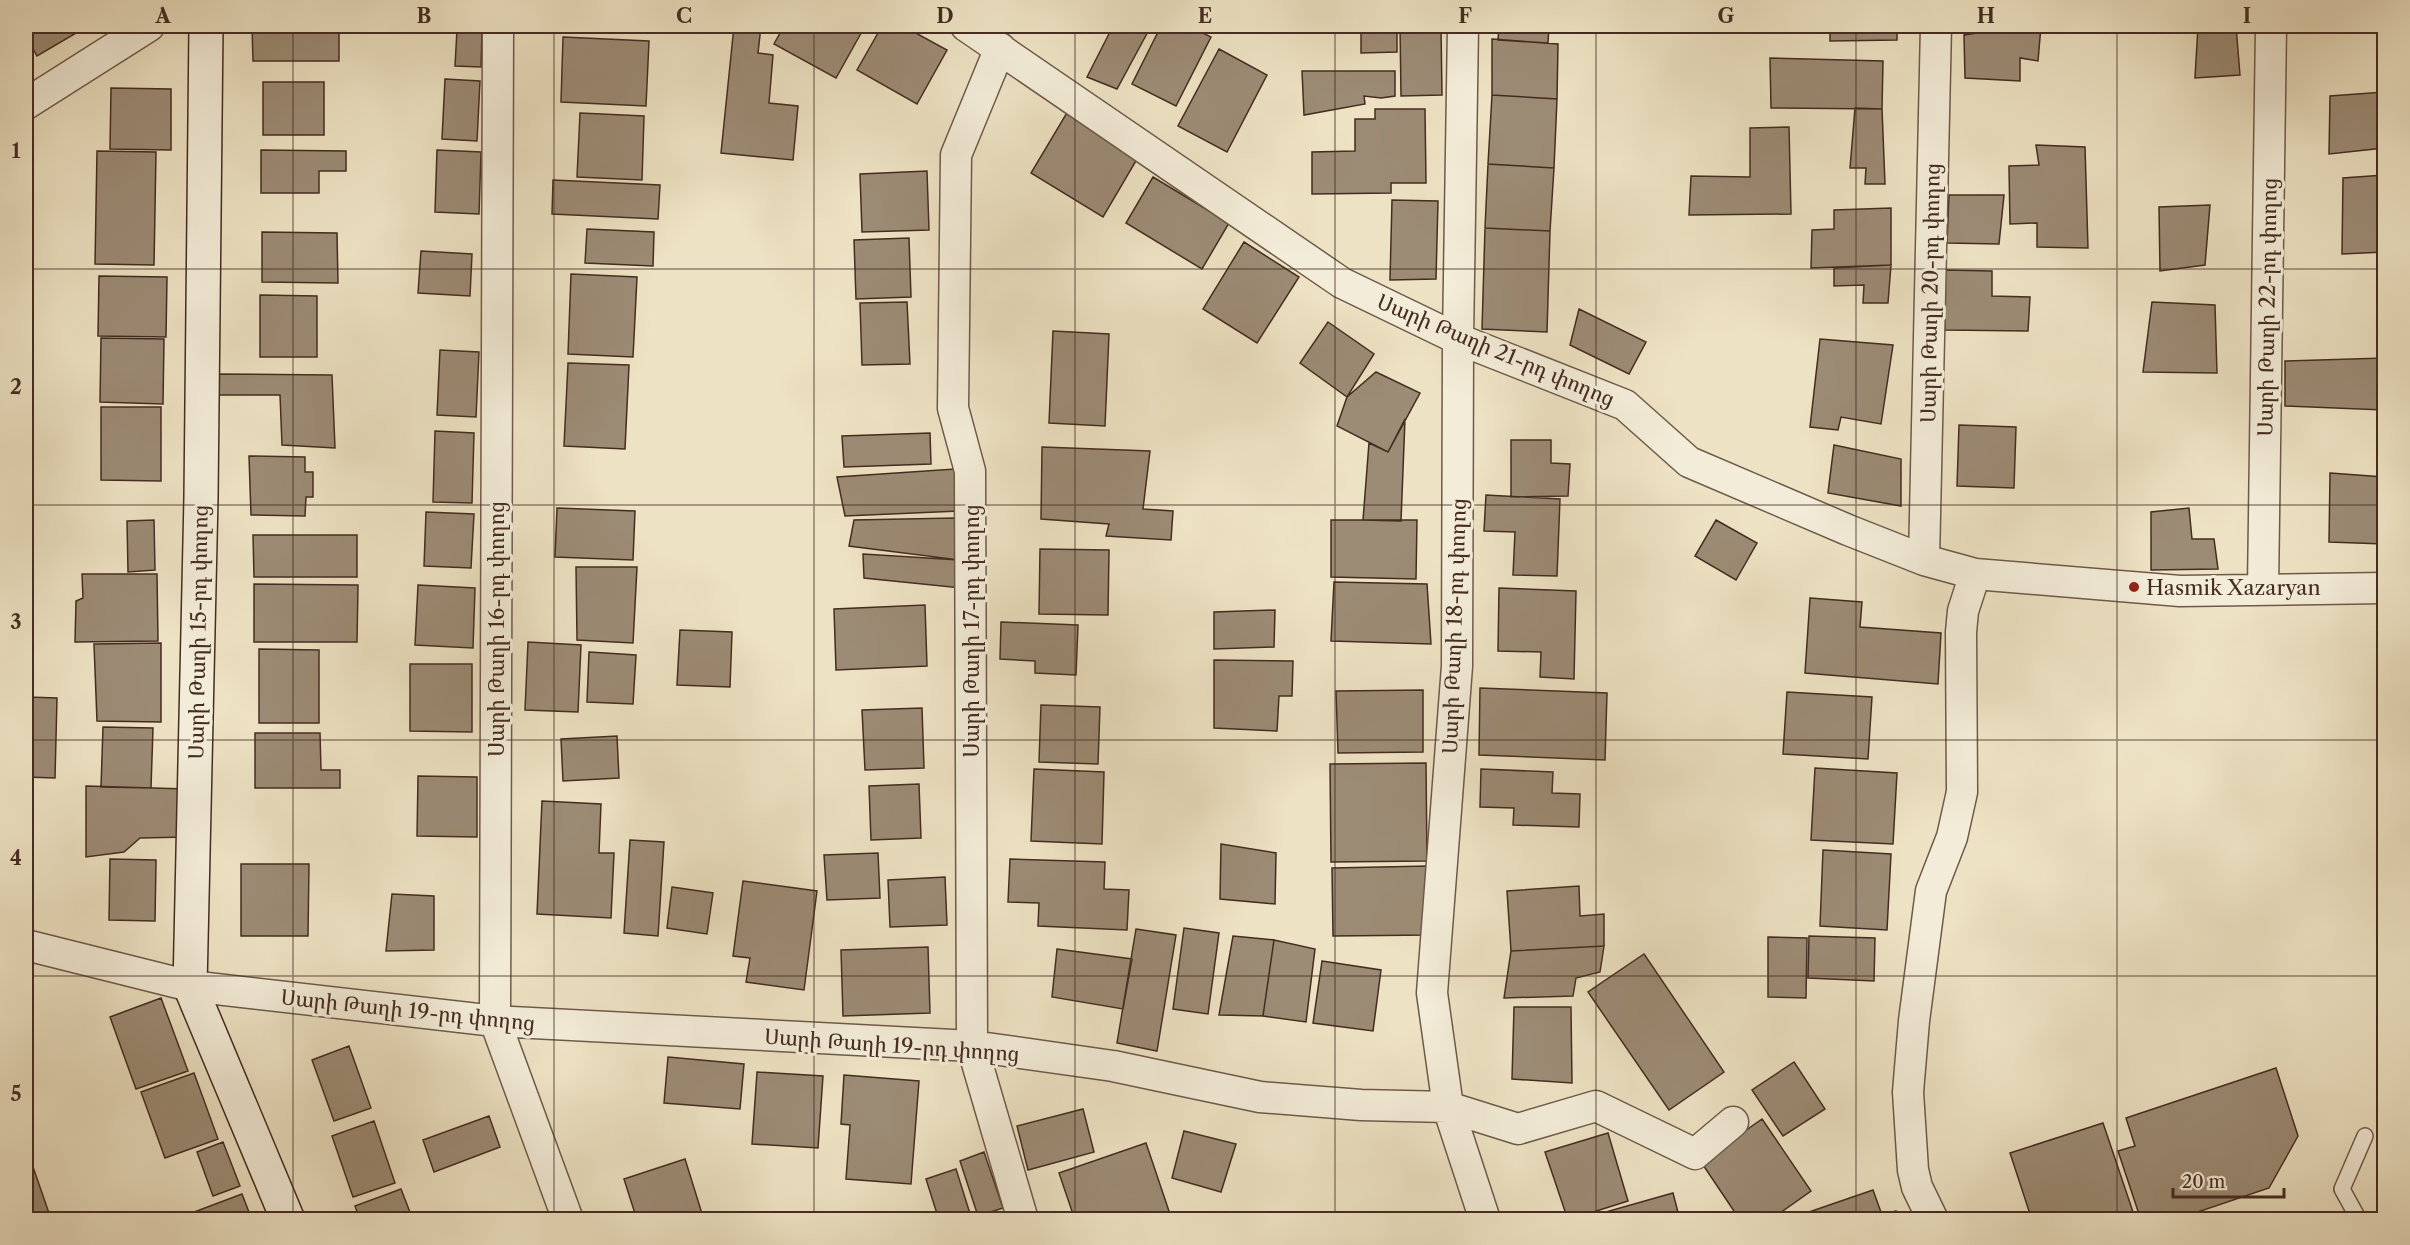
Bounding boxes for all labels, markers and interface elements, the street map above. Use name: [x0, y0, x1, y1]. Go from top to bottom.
text: A: [154, 4, 171, 28]
text: B: [417, 4, 432, 28]
text: C: [676, 4, 692, 28]
text: D: [936, 4, 954, 28]
text: E: [1198, 4, 1212, 28]
text: F: [1458, 4, 1472, 28]
text: G: [1718, 4, 1735, 28]
text: H: [1977, 4, 1995, 28]
text: I: [2243, 4, 2251, 28]
text: 1: [12, 139, 21, 163]
street label: Սարի Թաղի 20-րդ փողոց: [1915, 163, 1946, 423]
street label: Սարի Թաղի 22-րդ փողոց: [2252, 178, 2283, 436]
street label: Սարի Թաղի 21-րդ փողոց: [1373, 289, 1618, 412]
text: 2: [10, 375, 22, 399]
street label: Սարի Թաղի 18-րդ փողոց: [1437, 498, 1472, 754]
street label: Սարի Թաղի 16-րդ փողոց: [484, 501, 510, 757]
street label: Սարի Թաղի 15-րդ փողոց: [183, 504, 214, 760]
street label: Սարի Թաղի 17-րդ փողոց: [959, 504, 985, 758]
place label: Hasmik Xazaryan: [2146, 575, 2321, 600]
marker: Hasmik Xazaryan: [2127, 580, 2141, 594]
text: 3: [10, 610, 22, 634]
text: 4: [10, 846, 22, 870]
street label: Սարի Թաղի 19-րդ փողոց: [280, 984, 536, 1037]
street label: Սարի Թաղի 19-րդ փողոց: [764, 1024, 1020, 1067]
text: 5: [10, 1082, 22, 1106]
scale bar: [2173, 1161, 2284, 1199]
text: 20 m: [2182, 1171, 2226, 1193]

